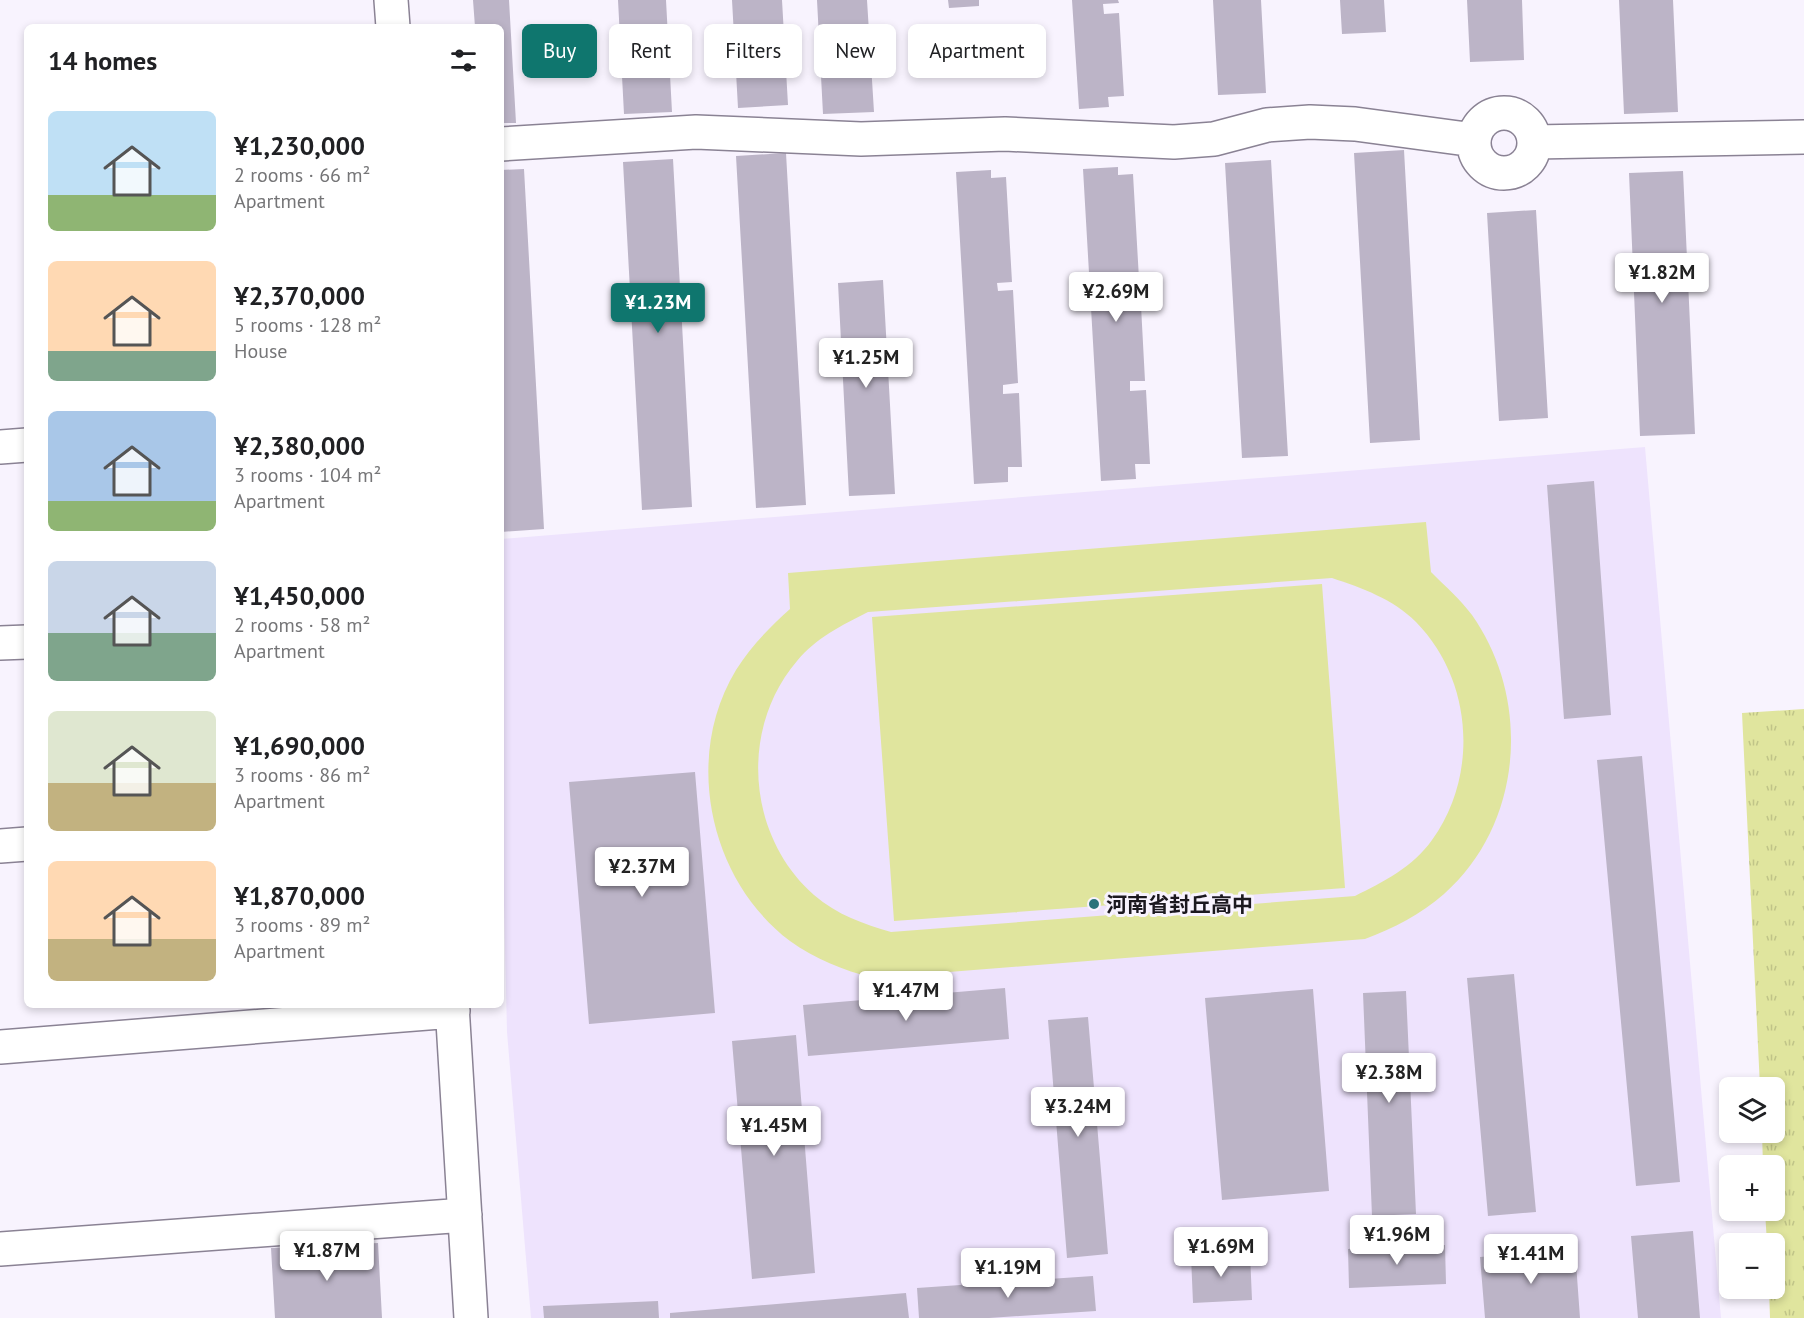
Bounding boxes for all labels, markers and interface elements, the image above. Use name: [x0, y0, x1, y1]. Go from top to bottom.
chip: Buy: [522, 24, 597, 78]
chip: Rent: [609, 24, 692, 78]
chip: Filters: [704, 24, 802, 78]
chip: New: [814, 24, 896, 78]
chip: Apartment: [908, 24, 1046, 78]
text: 14 homes: [48, 44, 157, 77]
icon: filters: [447, 44, 480, 77]
text: ¥1,230,000: [234, 129, 365, 162]
icon: home: [96, 135, 168, 207]
text: 2 rooms · 66 m²: [234, 162, 370, 188]
text: Apartment: [234, 188, 325, 214]
pin: ¥1.82M: [1613, 253, 1711, 304]
text: ¥1.82M: [1629, 259, 1695, 285]
pin: ¥2.69M: [1067, 272, 1165, 323]
text: ¥2.69M: [1083, 278, 1149, 304]
text: ¥2,370,000: [234, 279, 365, 312]
pin: ¥1.23M: [609, 283, 707, 334]
icon: home: [96, 285, 168, 357]
text: ¥1.23M: [625, 289, 691, 315]
text: 5 rooms · 128 m²: [234, 312, 381, 338]
text: House: [234, 338, 288, 364]
pin: ¥1.25M: [817, 338, 915, 389]
text: ¥1.25M: [833, 344, 899, 370]
text: ¥2,380,000: [234, 429, 365, 462]
icon: home: [96, 435, 168, 507]
text: 3 rooms · 104 m²: [234, 462, 381, 488]
text: Apartment: [234, 488, 325, 514]
text: ¥1,450,000: [234, 579, 365, 612]
icon: home: [96, 585, 168, 657]
text: 2 rooms · 58 m²: [234, 612, 370, 638]
text: Apartment: [234, 638, 325, 664]
text: ¥1,690,000: [234, 729, 365, 762]
icon: home: [96, 735, 168, 807]
text: 3 rooms · 86 m²: [234, 762, 370, 788]
text: Apartment: [234, 788, 325, 814]
pin: ¥2.37M: [593, 847, 691, 898]
text: ¥2.37M: [609, 853, 675, 879]
text: ¥1,870,000: [234, 879, 365, 912]
icon: home: [96, 885, 168, 957]
place label: 河南省封丘高中: [1106, 891, 1253, 918]
marker: 河南省封丘高中: [1087, 897, 1101, 911]
text: 3 rooms · 89 m²: [234, 912, 370, 938]
text: Apartment: [234, 938, 325, 964]
pin: ¥1.47M: [857, 971, 955, 1022]
text: ¥1.47M: [873, 977, 939, 1003]
pin: ¥2.38M: [1340, 1053, 1438, 1104]
text: ¥2.38M: [1356, 1059, 1422, 1085]
map controls: [1719, 1077, 1785, 1299]
button: layers: [1719, 1077, 1785, 1143]
pin: ¥3.24M: [1029, 1087, 1127, 1138]
text: ¥3.24M: [1045, 1093, 1111, 1119]
pin: ¥1.45M: [725, 1106, 823, 1157]
text: ¥1.45M: [741, 1112, 807, 1138]
button: +: [1719, 1155, 1785, 1221]
pin: ¥1.96M: [1348, 1215, 1446, 1266]
text: ¥1.96M: [1364, 1221, 1430, 1247]
pin: ¥1.69M: [1172, 1227, 1270, 1278]
pin: ¥1.87M: [278, 1231, 376, 1282]
text: ¥1.69M: [1188, 1233, 1254, 1259]
button: −: [1719, 1233, 1785, 1299]
pin: ¥1.41M: [1482, 1234, 1580, 1285]
text: ¥1.87M: [294, 1237, 360, 1263]
text: ¥1.41M: [1498, 1240, 1564, 1266]
pin: ¥1.19M: [959, 1248, 1057, 1299]
text: ¥1.19M: [975, 1254, 1041, 1280]

